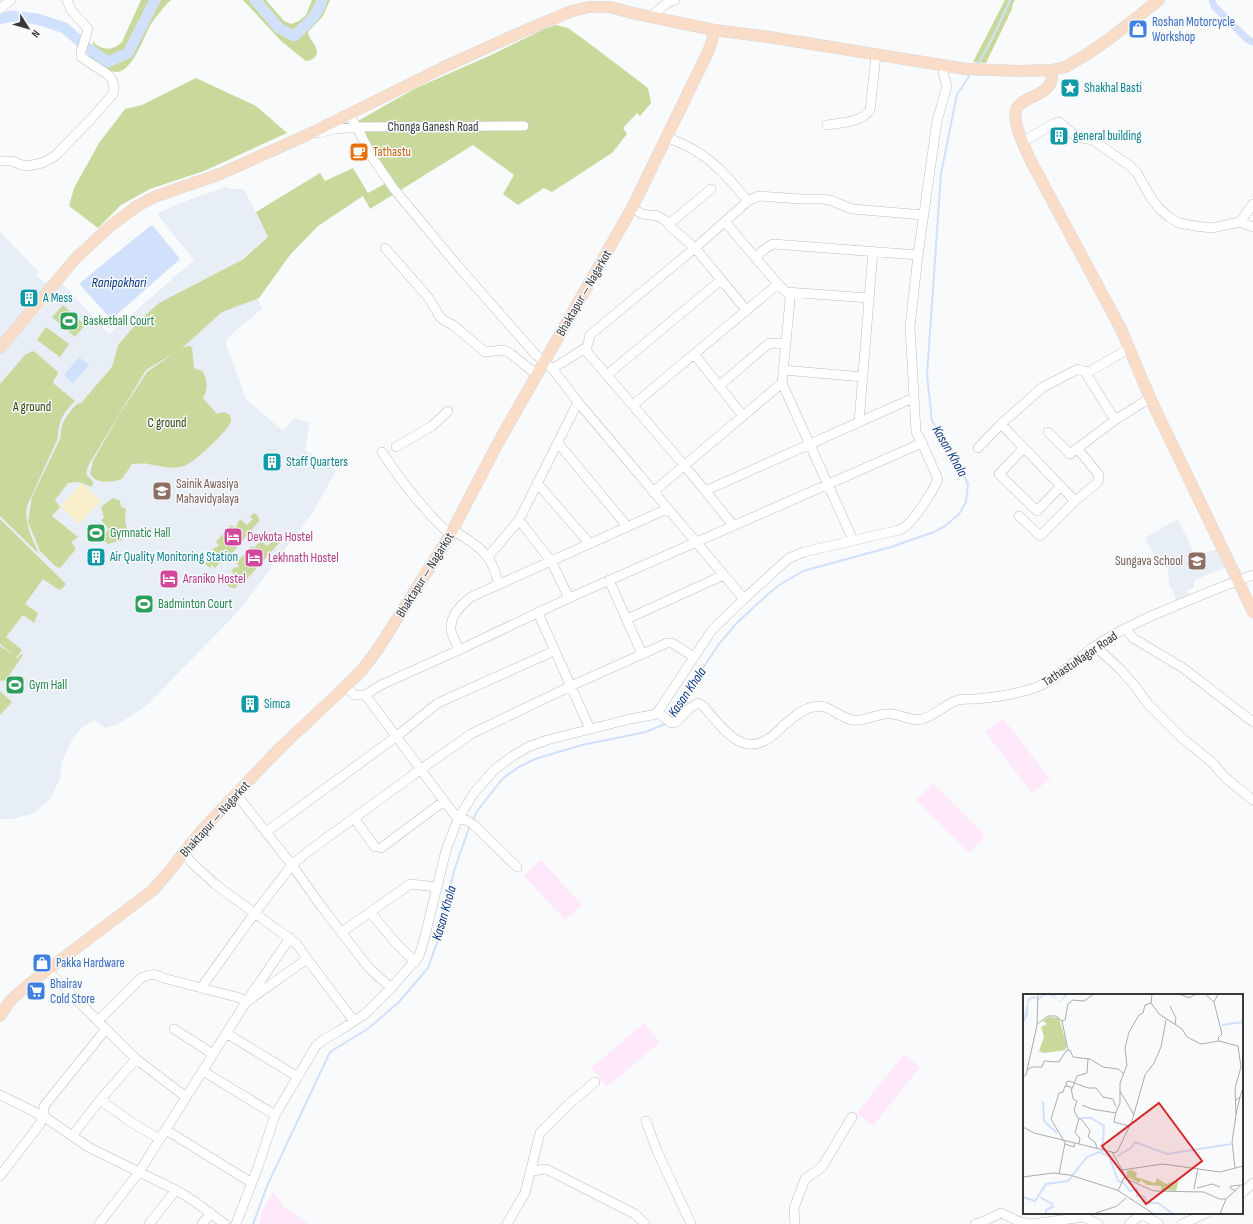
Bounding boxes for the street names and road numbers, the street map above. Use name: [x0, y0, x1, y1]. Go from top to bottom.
street label: Chonga Ganesh Road: [387, 119, 479, 135]
street label: Bhaktapur — Nagarkot: [553, 247, 615, 339]
street label: Bhaktapur — Nagarkot: [393, 530, 458, 620]
street label: TathastuNagar Road: [1039, 628, 1121, 690]
street label: Bhaktapur — Nagarkot: [177, 778, 253, 860]

